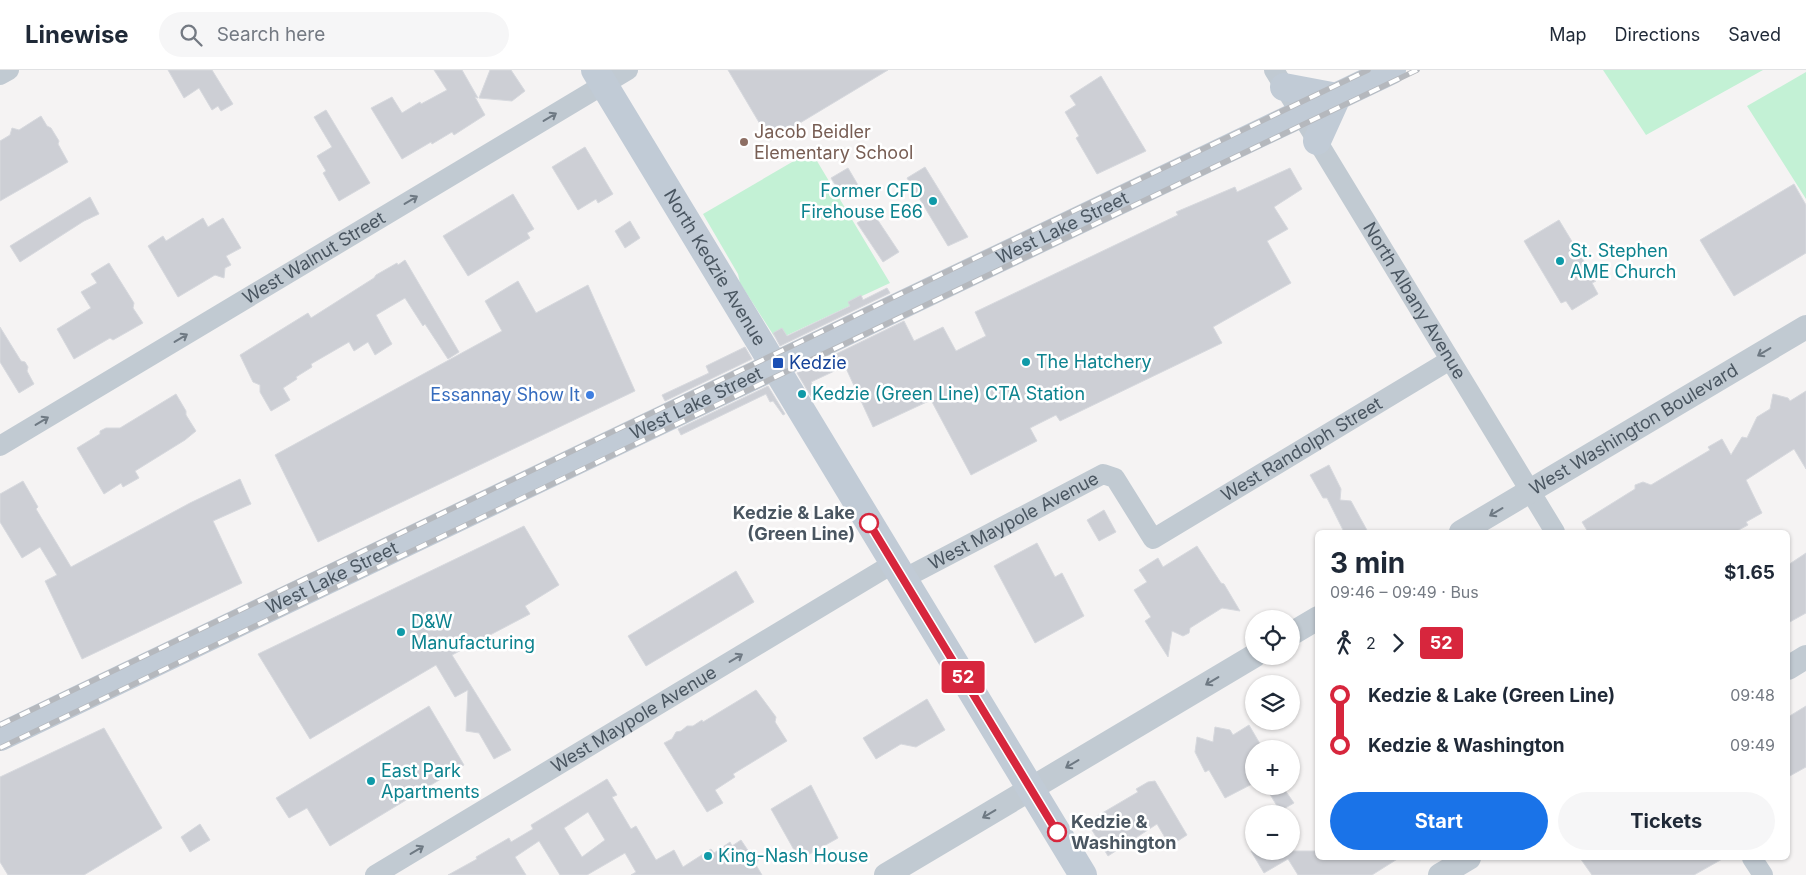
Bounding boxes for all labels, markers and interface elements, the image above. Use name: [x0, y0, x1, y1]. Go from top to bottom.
search box: [159, 12, 509, 57]
text: Linewise: [25, 20, 129, 49]
icon: search: [177, 21, 205, 49]
text: Search here: [217, 23, 325, 46]
text: Map: [1549, 24, 1587, 45]
text: Directions: [1615, 24, 1700, 45]
text: Saved: [1728, 24, 1781, 45]
one-way arrow: [543, 111, 557, 121]
place label: Jacob Beidler Elementary School: [754, 121, 913, 163]
marker: Jacob Beidler Elementary School: [738, 136, 750, 148]
place label: Former CFD Firehouse E66: [801, 180, 923, 222]
street label: North Kedzie Avenue: [660, 185, 771, 349]
street label: West Lake Street: [993, 187, 1132, 268]
one-way arrow: [403, 195, 417, 205]
marker: Former CFD Firehouse E66: [927, 195, 939, 207]
street label: West Walnut Street: [239, 207, 389, 308]
street label: North Albany Avenue: [1359, 218, 1470, 383]
place label: St. Stephen AME Church: [1570, 240, 1676, 282]
marker: St. Stephen AME Church: [1554, 255, 1566, 267]
one-way arrow: [174, 332, 188, 342]
one-way arrow: [1758, 348, 1772, 358]
place label: The Hatchery: [1036, 351, 1152, 372]
place label: Kedzie: [789, 352, 847, 373]
marker: Kedzie: [771, 356, 785, 370]
marker: The Hatchery: [1020, 356, 1032, 368]
street label: West Washington Boulevard: [1526, 359, 1741, 499]
street label: West Lake Street: [627, 362, 766, 444]
place label: Kedzie (Green Line) CTA Station: [812, 383, 1085, 404]
place label: Essannay Show It: [430, 384, 580, 405]
marker: Kedzie (Green Line) CTA Station: [796, 388, 808, 400]
marker: Essannay Show It: [584, 389, 596, 401]
street label: West Randolph Street: [1217, 392, 1386, 505]
one-way arrow: [34, 416, 48, 426]
street label: West Maypole Avenue: [925, 467, 1102, 574]
place label: Kedzie & Lake (Green Line): [733, 502, 855, 544]
one-way arrow: [1489, 508, 1503, 518]
marker: Kedzie & Lake (Green Line): [859, 513, 879, 533]
street label: West Lake Street: [262, 537, 401, 618]
text: 3 min: [1330, 546, 1405, 580]
text: $1.65: [1724, 561, 1775, 584]
text: 09:46 – 09:49 · Bus: [1330, 582, 1479, 602]
map controls: [1245, 610, 1300, 860]
button: locate: [1245, 610, 1300, 665]
place label: D&W Manufacturing: [411, 611, 535, 653]
marker: D&W Manufacturing: [395, 626, 407, 638]
icon: walk: [1330, 629, 1358, 657]
icon: forward: [1384, 629, 1412, 657]
text: 52: [1430, 632, 1453, 653]
text: 2: [1366, 633, 1376, 653]
one-way arrow: [728, 652, 742, 662]
street label: West Maypole Avenue: [547, 661, 720, 777]
line badge: 52: [940, 661, 986, 693]
text: 52: [952, 666, 974, 687]
button: layers: [1245, 675, 1300, 730]
one-way arrow: [1205, 677, 1219, 687]
text: Kedzie & Lake (Green Line): [1368, 684, 1615, 707]
text: 09:48: [1730, 685, 1775, 705]
text: Kedzie & Washington: [1368, 734, 1565, 757]
text: 09:49: [1730, 735, 1775, 755]
button: +: [1245, 740, 1300, 795]
place label: East Park Apartments: [381, 760, 480, 802]
one-way arrow: [1066, 760, 1080, 770]
marker: East Park Apartments: [365, 775, 377, 787]
button: Start: [1330, 792, 1548, 850]
button: Tickets: [1558, 792, 1775, 850]
button: −: [1245, 805, 1300, 860]
one-way arrow: [982, 809, 996, 819]
place label: Kedzie & Washington: [1071, 811, 1177, 853]
marker: Kedzie & Washington: [1047, 822, 1067, 842]
one-way arrow: [409, 844, 423, 854]
place label: King-Nash House: [718, 845, 868, 866]
marker: King-Nash House: [702, 850, 714, 862]

